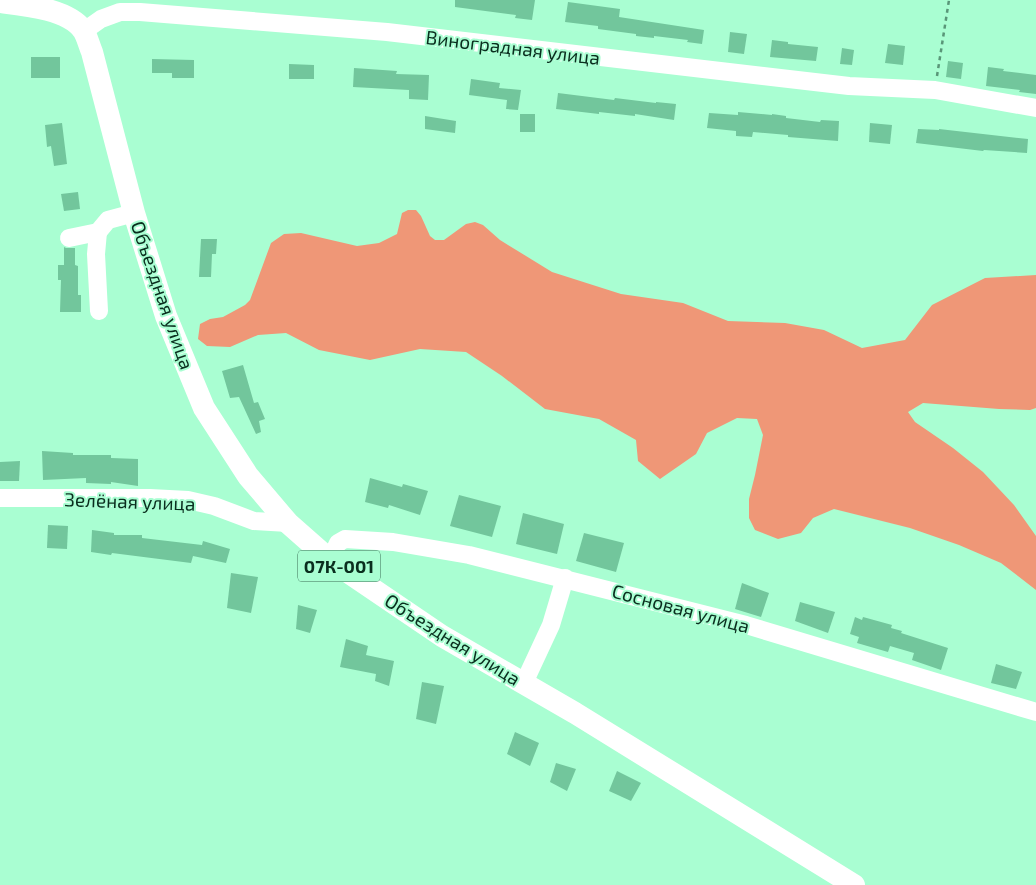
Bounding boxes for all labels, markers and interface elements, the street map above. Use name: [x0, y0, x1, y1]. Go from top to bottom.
street label: Виноградная улица: [424, 25, 602, 70]
street label: Объездная улица: [126, 218, 199, 373]
street label: Зелёная улица: [64, 487, 196, 516]
road number: 07К-001: [298, 550, 380, 582]
street label: Сосновая улица: [609, 579, 752, 638]
street label: Объездная улица: [380, 588, 525, 691]

